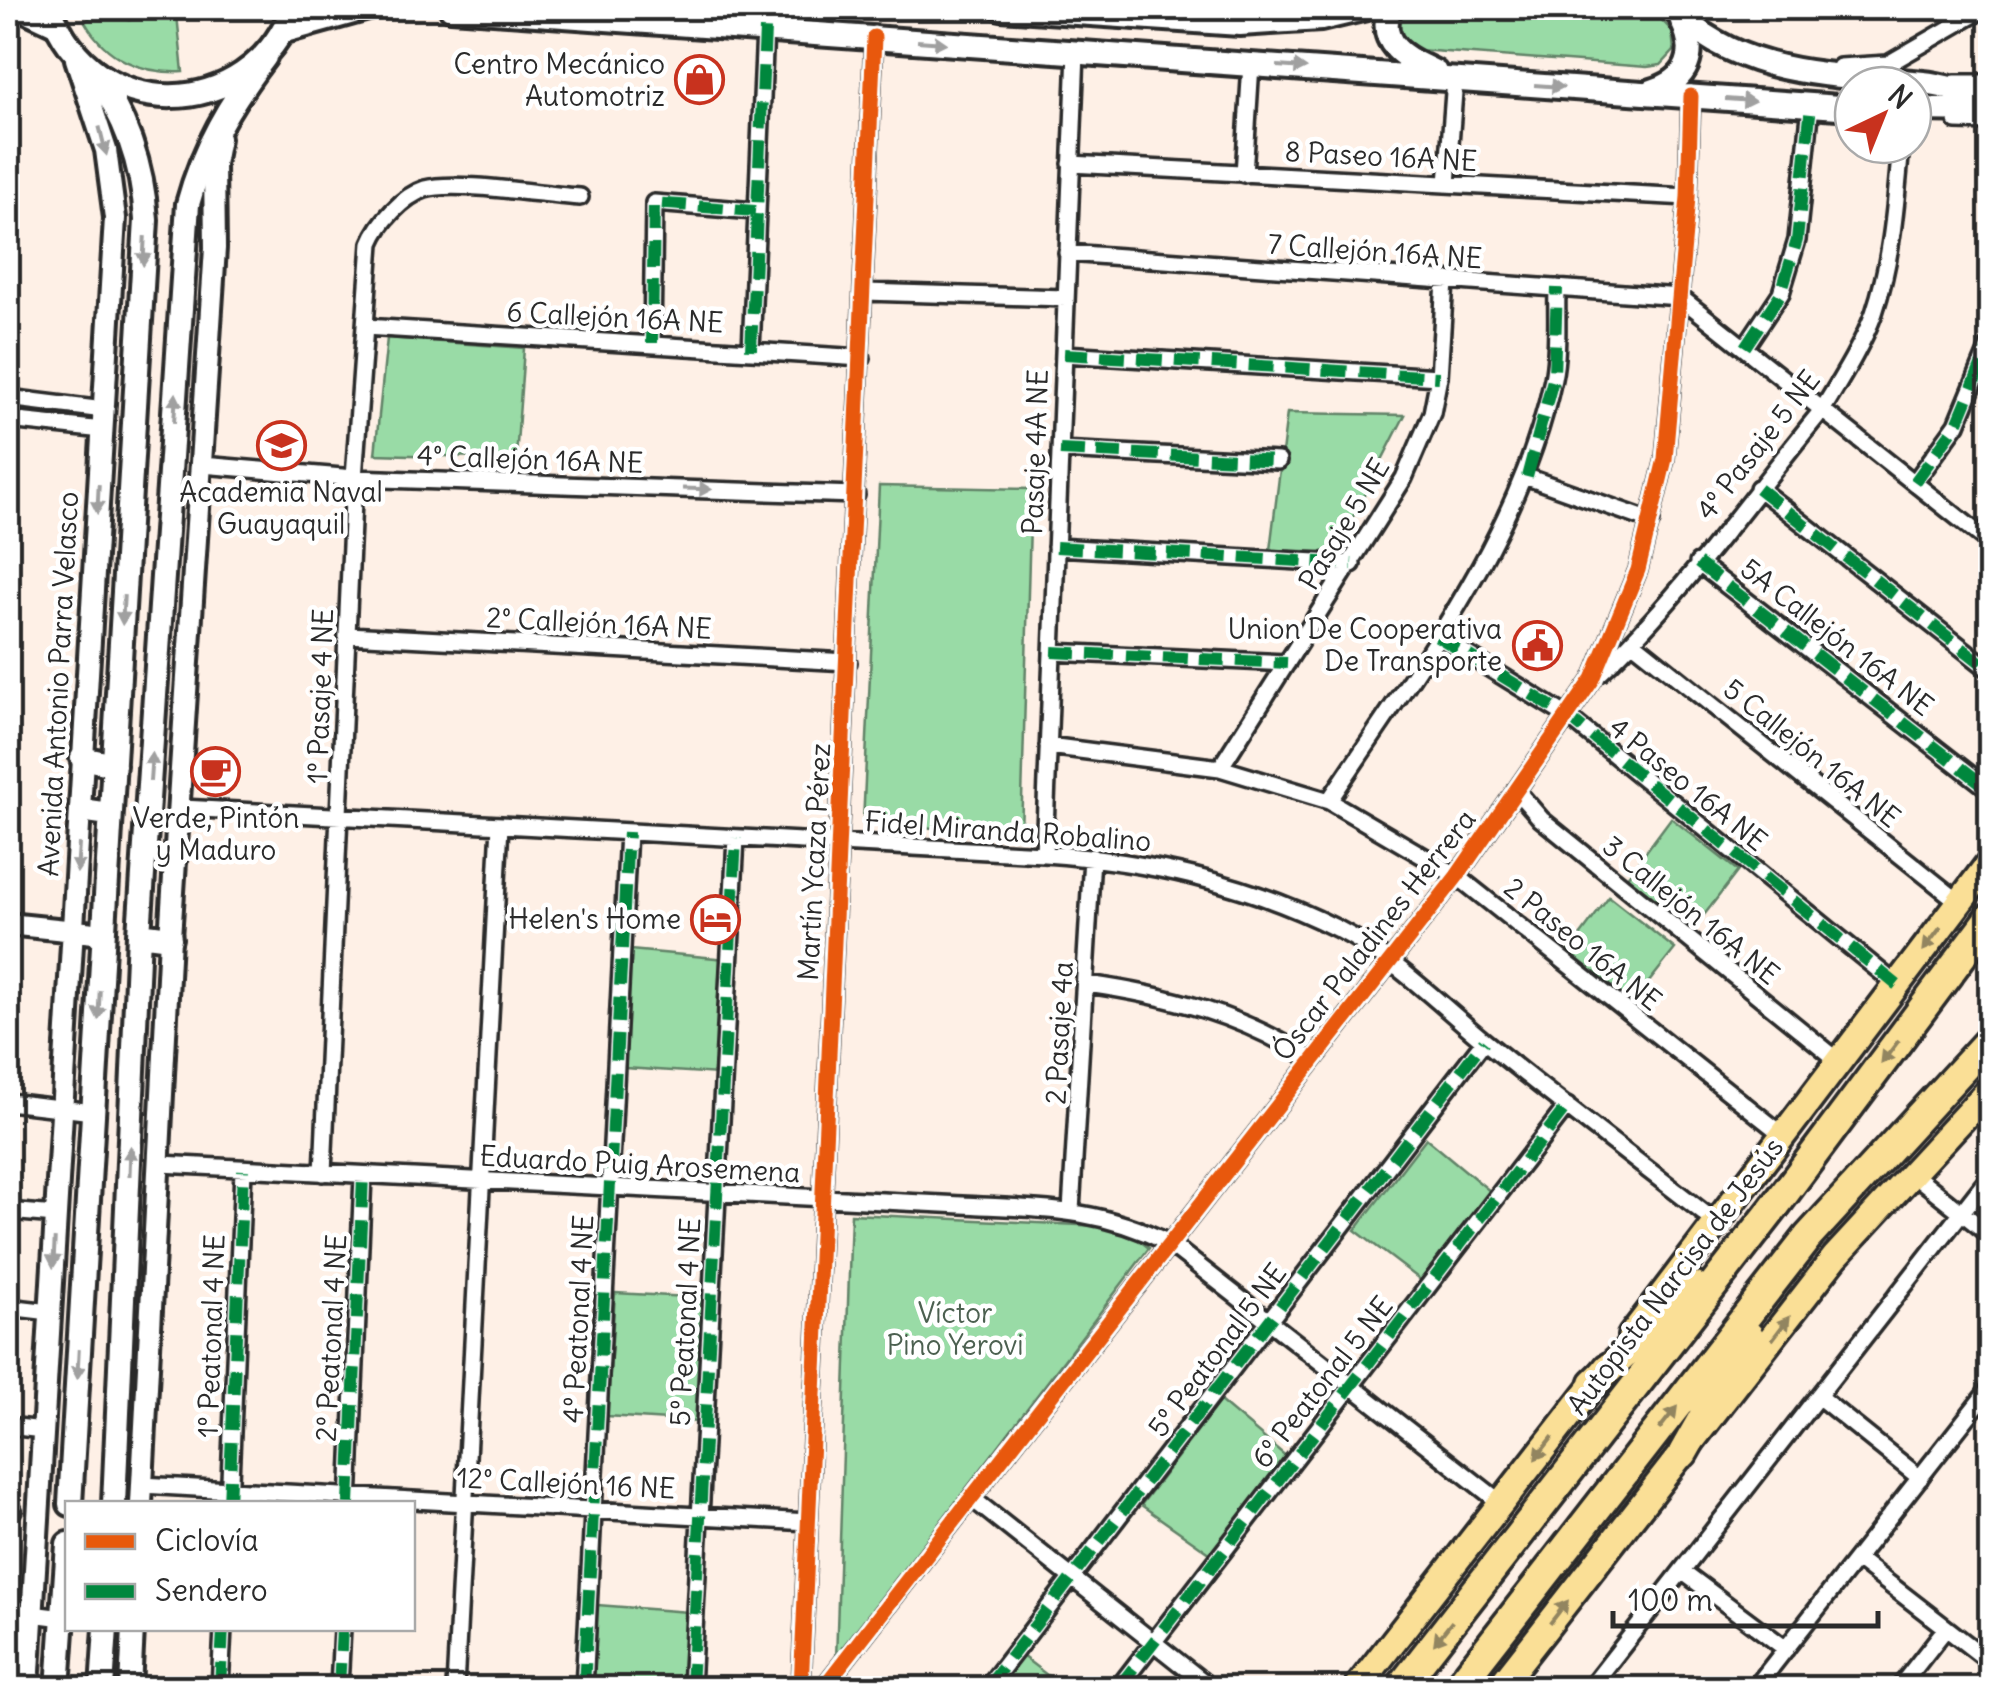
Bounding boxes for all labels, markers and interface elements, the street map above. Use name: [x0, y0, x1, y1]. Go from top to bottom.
one-way arrow: [917, 34, 949, 50]
place label: Centro Mecánico Automotriz: [453, 46, 665, 114]
shop icon: Centro Mecánico Automotriz: [674, 54, 726, 106]
one-way arrow: [1276, 59, 1308, 75]
north arrow: [1833, 65, 1933, 165]
text: N: [1881, 77, 1919, 116]
one-way arrow: [1534, 78, 1566, 94]
one-way arrow: [1725, 92, 1757, 108]
one-way arrow: [95, 126, 111, 157]
street label: 8 Paseo 16A NE: [1284, 133, 1478, 179]
street label: 7 Callejón 16A NE: [1267, 226, 1483, 276]
one-way arrow: [136, 236, 152, 268]
street label: 6 Callejón 16A NE: [506, 293, 724, 341]
street label: 4º Pasaje 5 NE: [1688, 363, 1828, 527]
street label: Pasaje 4A NE: [1014, 369, 1056, 535]
one-way arrow: [167, 391, 183, 423]
school or university icon: Academia Naval Guayaquil: [255, 419, 307, 471]
street label: 4° Callejón 16A NE: [416, 437, 644, 481]
street label: Pasaje 5 NE: [1291, 452, 1397, 596]
place label: Academia Naval Guayaquil: [179, 474, 383, 542]
one-way arrow: [681, 482, 713, 498]
one-way arrow: [90, 484, 106, 515]
street label: Avenida Antonio Parra Velasco: [30, 490, 86, 878]
street label: 5A Callejón 16A NE: [1733, 550, 1941, 724]
one-way arrow: [115, 595, 131, 627]
street label: 2° Callejón 16A NE: [485, 599, 713, 647]
street label: 1º Pasaje 4 NE: [299, 608, 341, 784]
place label: Union De Cooperativa De Transporte: [1228, 611, 1502, 679]
public building icon: Union De Cooperativa De Transporte: [1511, 619, 1563, 671]
street label: 5 Callejón 16A NE: [1716, 671, 1908, 835]
street label: 4 Paseo 16A NE: [1602, 709, 1774, 859]
street label: Martín Ycaza Pérez: [790, 742, 838, 982]
cafe icon: Verde, Pintón y Maduro: [190, 745, 242, 797]
one-way arrow: [143, 751, 159, 782]
place label: Verde, Pintón y Maduro: [132, 800, 300, 868]
street label: Óscar Paladines Herrera: [1264, 801, 1483, 1068]
street label: Fidel Miranda Robalino: [864, 803, 1152, 859]
street label: 3 Callejón 16A NE: [1595, 828, 1787, 992]
one-way arrow: [69, 843, 85, 875]
street label: 2 Paseo 16A NE: [1497, 870, 1669, 1018]
hotel icon: Helen's Home: [690, 893, 742, 945]
place label: Helen's Home: [509, 901, 681, 937]
one-way arrow: [1922, 926, 1942, 952]
street label: 2 Pasaje 4a: [1037, 961, 1081, 1105]
one-way arrow: [91, 989, 107, 1021]
one-way arrow: [1881, 1039, 1901, 1065]
street label: Autopista Narcisa de Jesús: [1559, 1130, 1791, 1422]
street label: Eduardo Puig Arosemena: [479, 1138, 801, 1190]
one-way arrow: [123, 1145, 139, 1177]
street label: 4º Peatonal 4 NE: [555, 1214, 601, 1424]
street label: 5º Peatonal 4 NE: [662, 1217, 708, 1427]
street label: 2º Peatonal 4 NE: [308, 1233, 354, 1443]
street label: 1º Peatonal 4 NE: [189, 1234, 233, 1438]
one-way arrow: [46, 1237, 62, 1269]
street label: 5º Peatonal 5 NE: [1140, 1256, 1294, 1444]
street label: 6º Peatonal 5 NE: [1244, 1289, 1400, 1475]
park label: Víctor Pino Yerovi: [887, 1295, 1023, 1363]
one-way arrow: [1770, 1315, 1791, 1341]
one-way arrow: [70, 1349, 86, 1381]
one-way arrow: [1657, 1406, 1678, 1432]
one-way arrow: [1534, 1435, 1555, 1461]
street label: 12° Callejón 16 NE: [456, 1459, 676, 1507]
legend: [65, 1501, 415, 1631]
text: Ciclovía: [155, 1521, 259, 1559]
scale bar: [1613, 1566, 1878, 1628]
text: Sendero: [155, 1571, 268, 1609]
text: 100 m: [1628, 1581, 1713, 1619]
one-way arrow: [1549, 1599, 1570, 1625]
one-way arrow: [1434, 1620, 1454, 1646]

